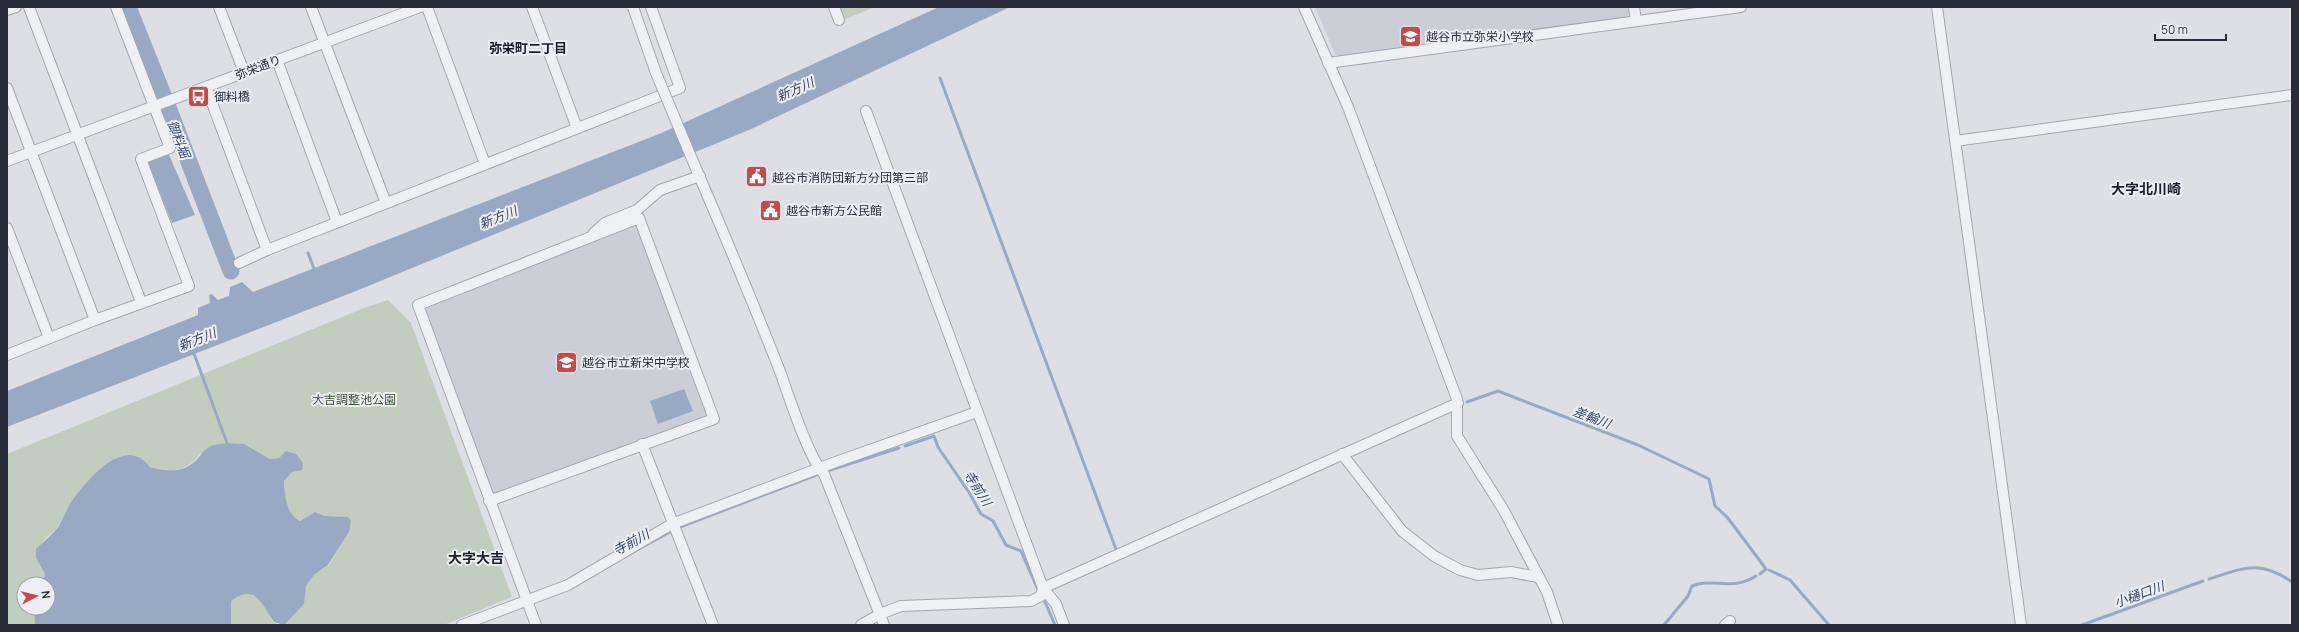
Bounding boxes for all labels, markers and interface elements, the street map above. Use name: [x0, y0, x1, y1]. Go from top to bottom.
scale bar: [2155, 16, 2226, 42]
text: 50 m: [2161, 21, 2188, 38]
school or university icon: 越谷市立弥栄小学校: [1397, 23, 1423, 49]
place label: 越谷市立弥栄小学校: [1426, 28, 1534, 45]
district label: 弥栄町二丁目: [489, 39, 567, 57]
street label: 弥栄通り: [233, 50, 283, 84]
water label: 新方川: [774, 72, 818, 105]
bus stop icon: 御料橋: [186, 83, 212, 109]
place label: 御料橋: [214, 88, 250, 105]
water label: 御料堀: [164, 118, 195, 162]
public building icon: 越谷市消防団新方分団第三部: [744, 164, 770, 190]
place label: 越谷市消防団新方分団第三部: [772, 169, 928, 186]
district label: 大字北川崎: [2111, 179, 2181, 198]
public building icon: 越谷市新方公民館: [758, 197, 784, 223]
water label: 新方川: [477, 201, 521, 233]
place label: 越谷市新方公民館: [786, 202, 882, 219]
water label: 新方川: [176, 323, 220, 355]
school or university icon: 越谷市立新栄中学校: [553, 349, 579, 375]
place label: 越谷市立新栄中学校: [582, 354, 690, 371]
park label: 大吉調整池公園: [312, 391, 396, 408]
water label: 差輪川: [1571, 402, 1615, 433]
water label: 寺前川: [960, 467, 997, 511]
water label: 寺前川: [610, 524, 654, 559]
district label: 大字大吉: [448, 548, 504, 567]
north arrow: [16, 576, 56, 616]
water label: 小樋口川: [2111, 576, 2168, 611]
text: N: [38, 590, 54, 600]

